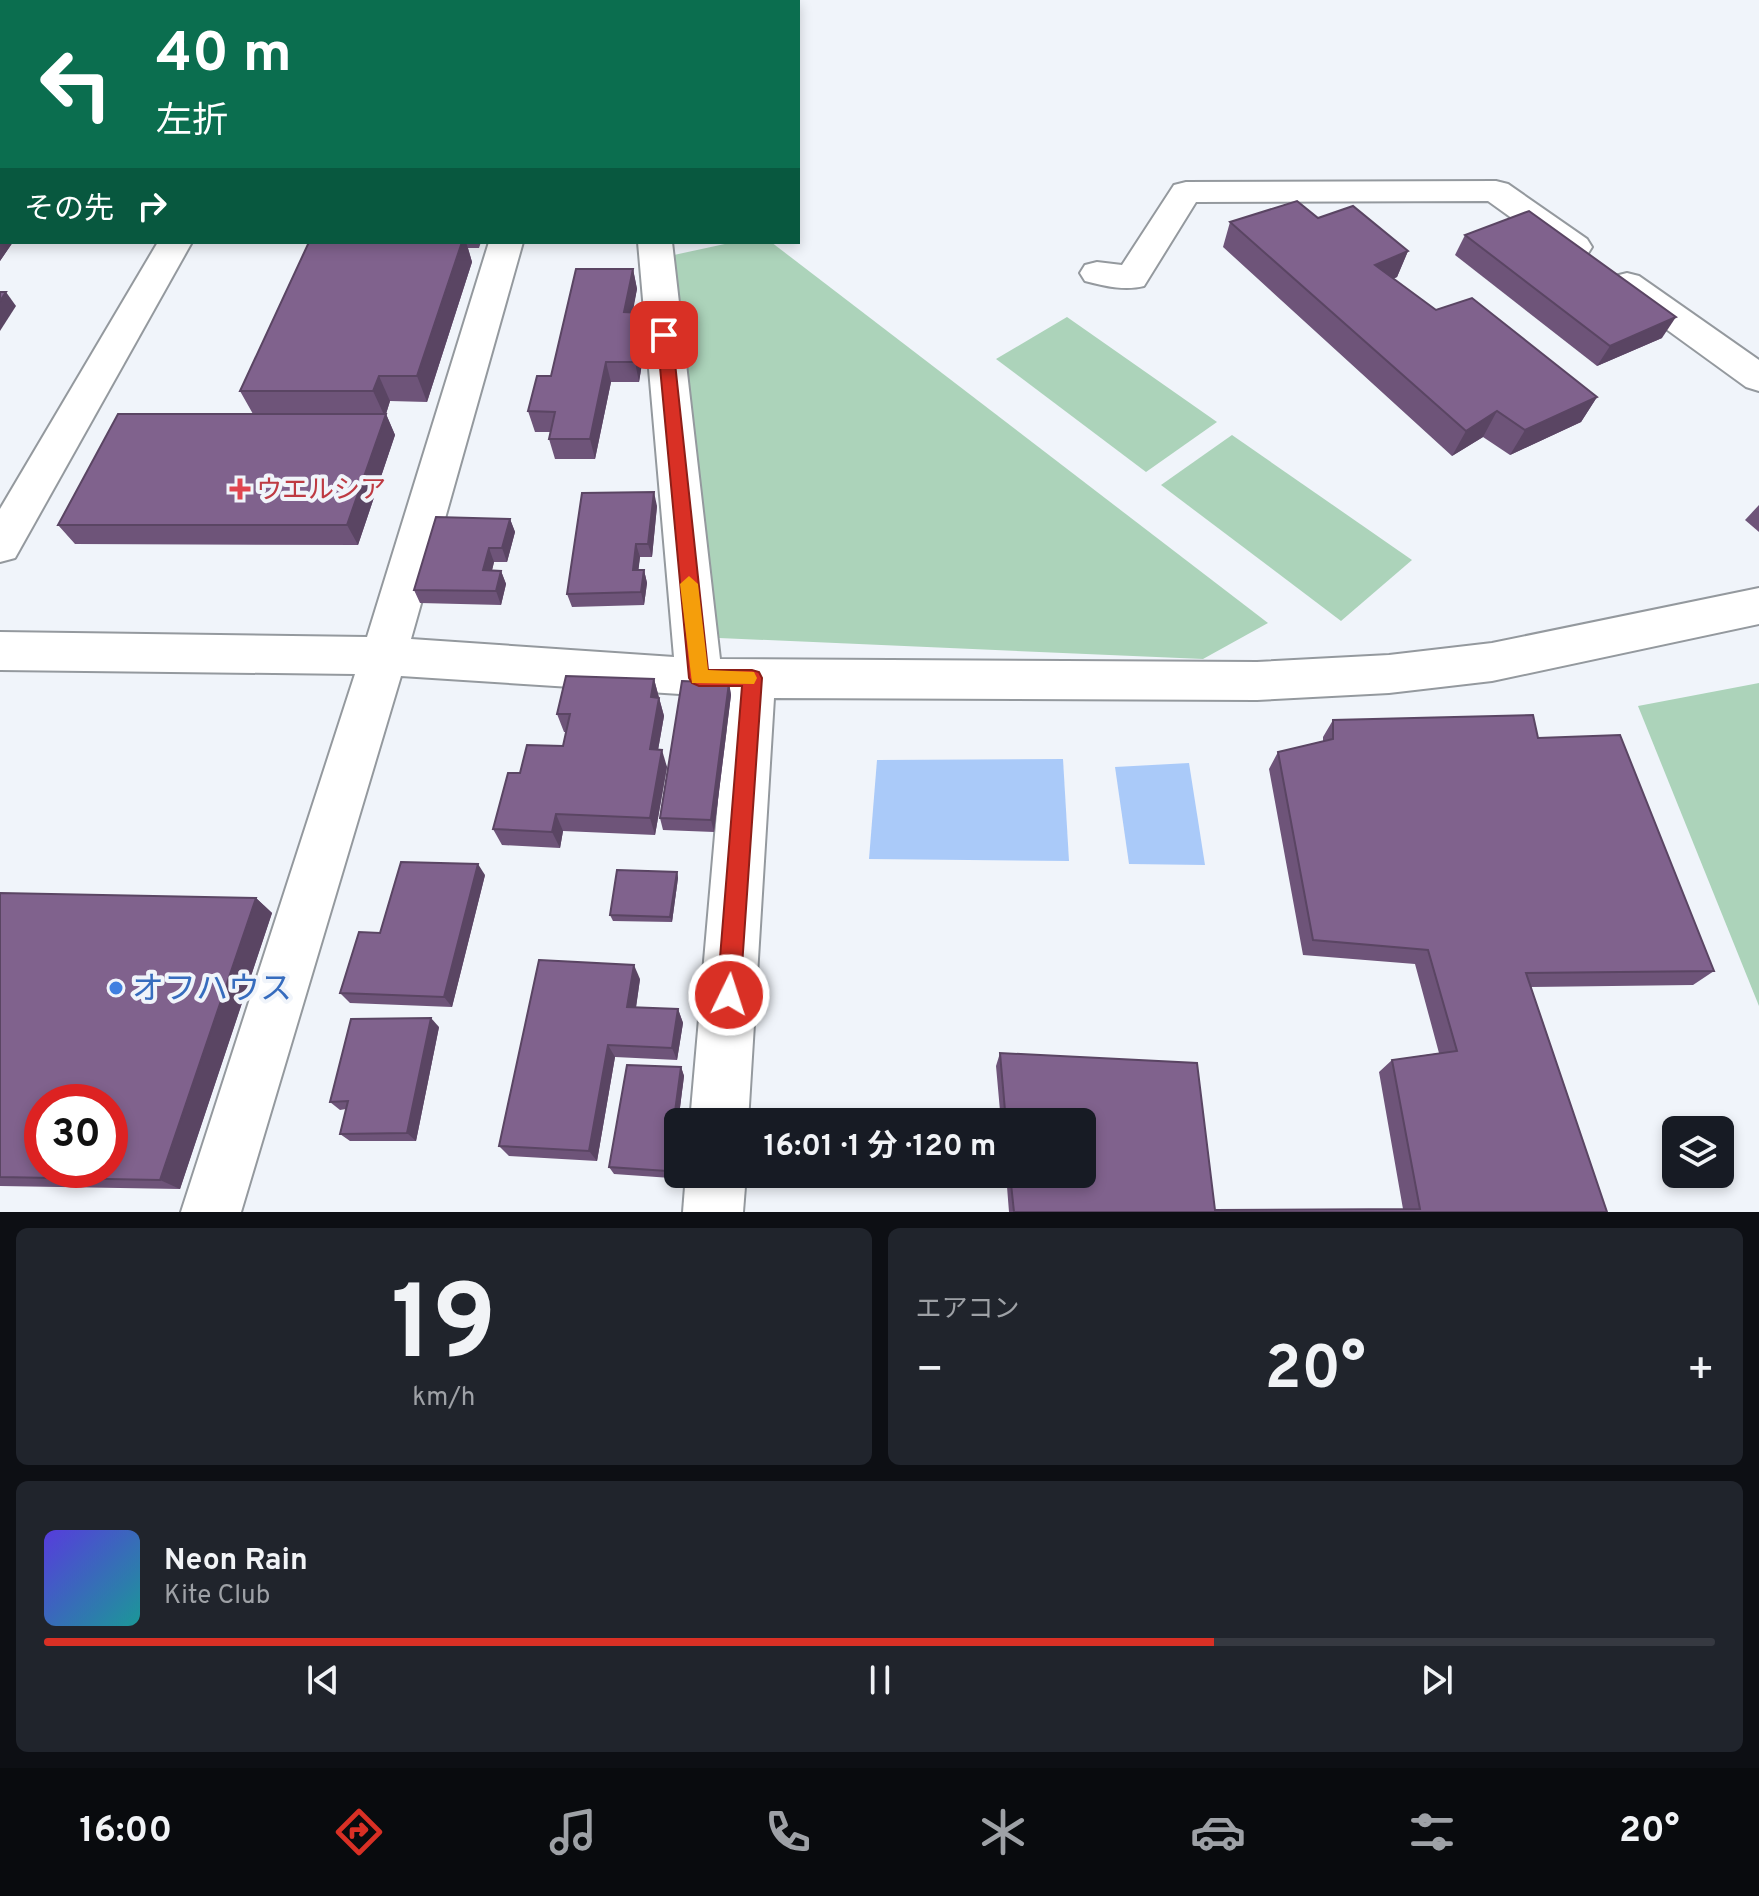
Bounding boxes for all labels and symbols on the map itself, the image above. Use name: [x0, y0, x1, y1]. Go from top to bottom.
pin: [630, 301, 698, 369]
place label: ウエルシア: [256, 475, 386, 508]
marker: ウエルシア: [231, 480, 249, 498]
position arrow: [687, 953, 771, 1037]
place label: オフハウス: [132, 971, 292, 1011]
marker: オフハウス: [107, 979, 125, 997]
speed limit sign: 30: [24, 1084, 128, 1188]

